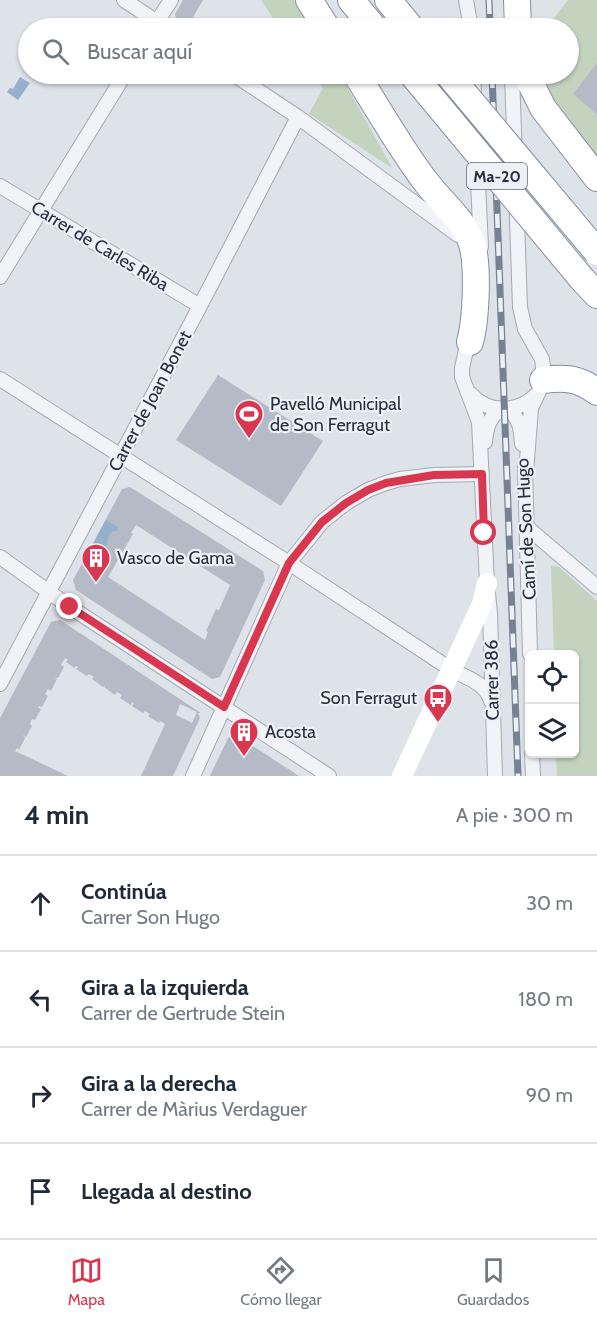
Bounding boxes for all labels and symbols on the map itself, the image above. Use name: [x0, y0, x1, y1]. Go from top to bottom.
road number: Ma-20: [467, 163, 527, 189]
street label: Carrer de Carles Riba: [27, 196, 173, 296]
street label: Carrer de Joan Bonet: [104, 327, 196, 475]
place label: Pavelló Municipal de Son Ferragut: [270, 393, 402, 436]
sports icon: Pavelló Municipal de Son Ferragut: [233, 398, 265, 440]
street label: Camí de Son Hugo: [511, 457, 541, 600]
route start: [470, 519, 496, 545]
building icon: Vasco de Gama: [80, 542, 112, 584]
place label: Vasco de Gama: [117, 547, 234, 569]
route end: [56, 593, 82, 619]
street label: Carrer 386: [480, 639, 504, 721]
bus stop icon: Son Ferragut: [422, 682, 454, 724]
place label: Son Ferragut: [320, 687, 417, 709]
building icon: Acosta: [228, 716, 260, 758]
place label: Acosta: [265, 721, 316, 743]

